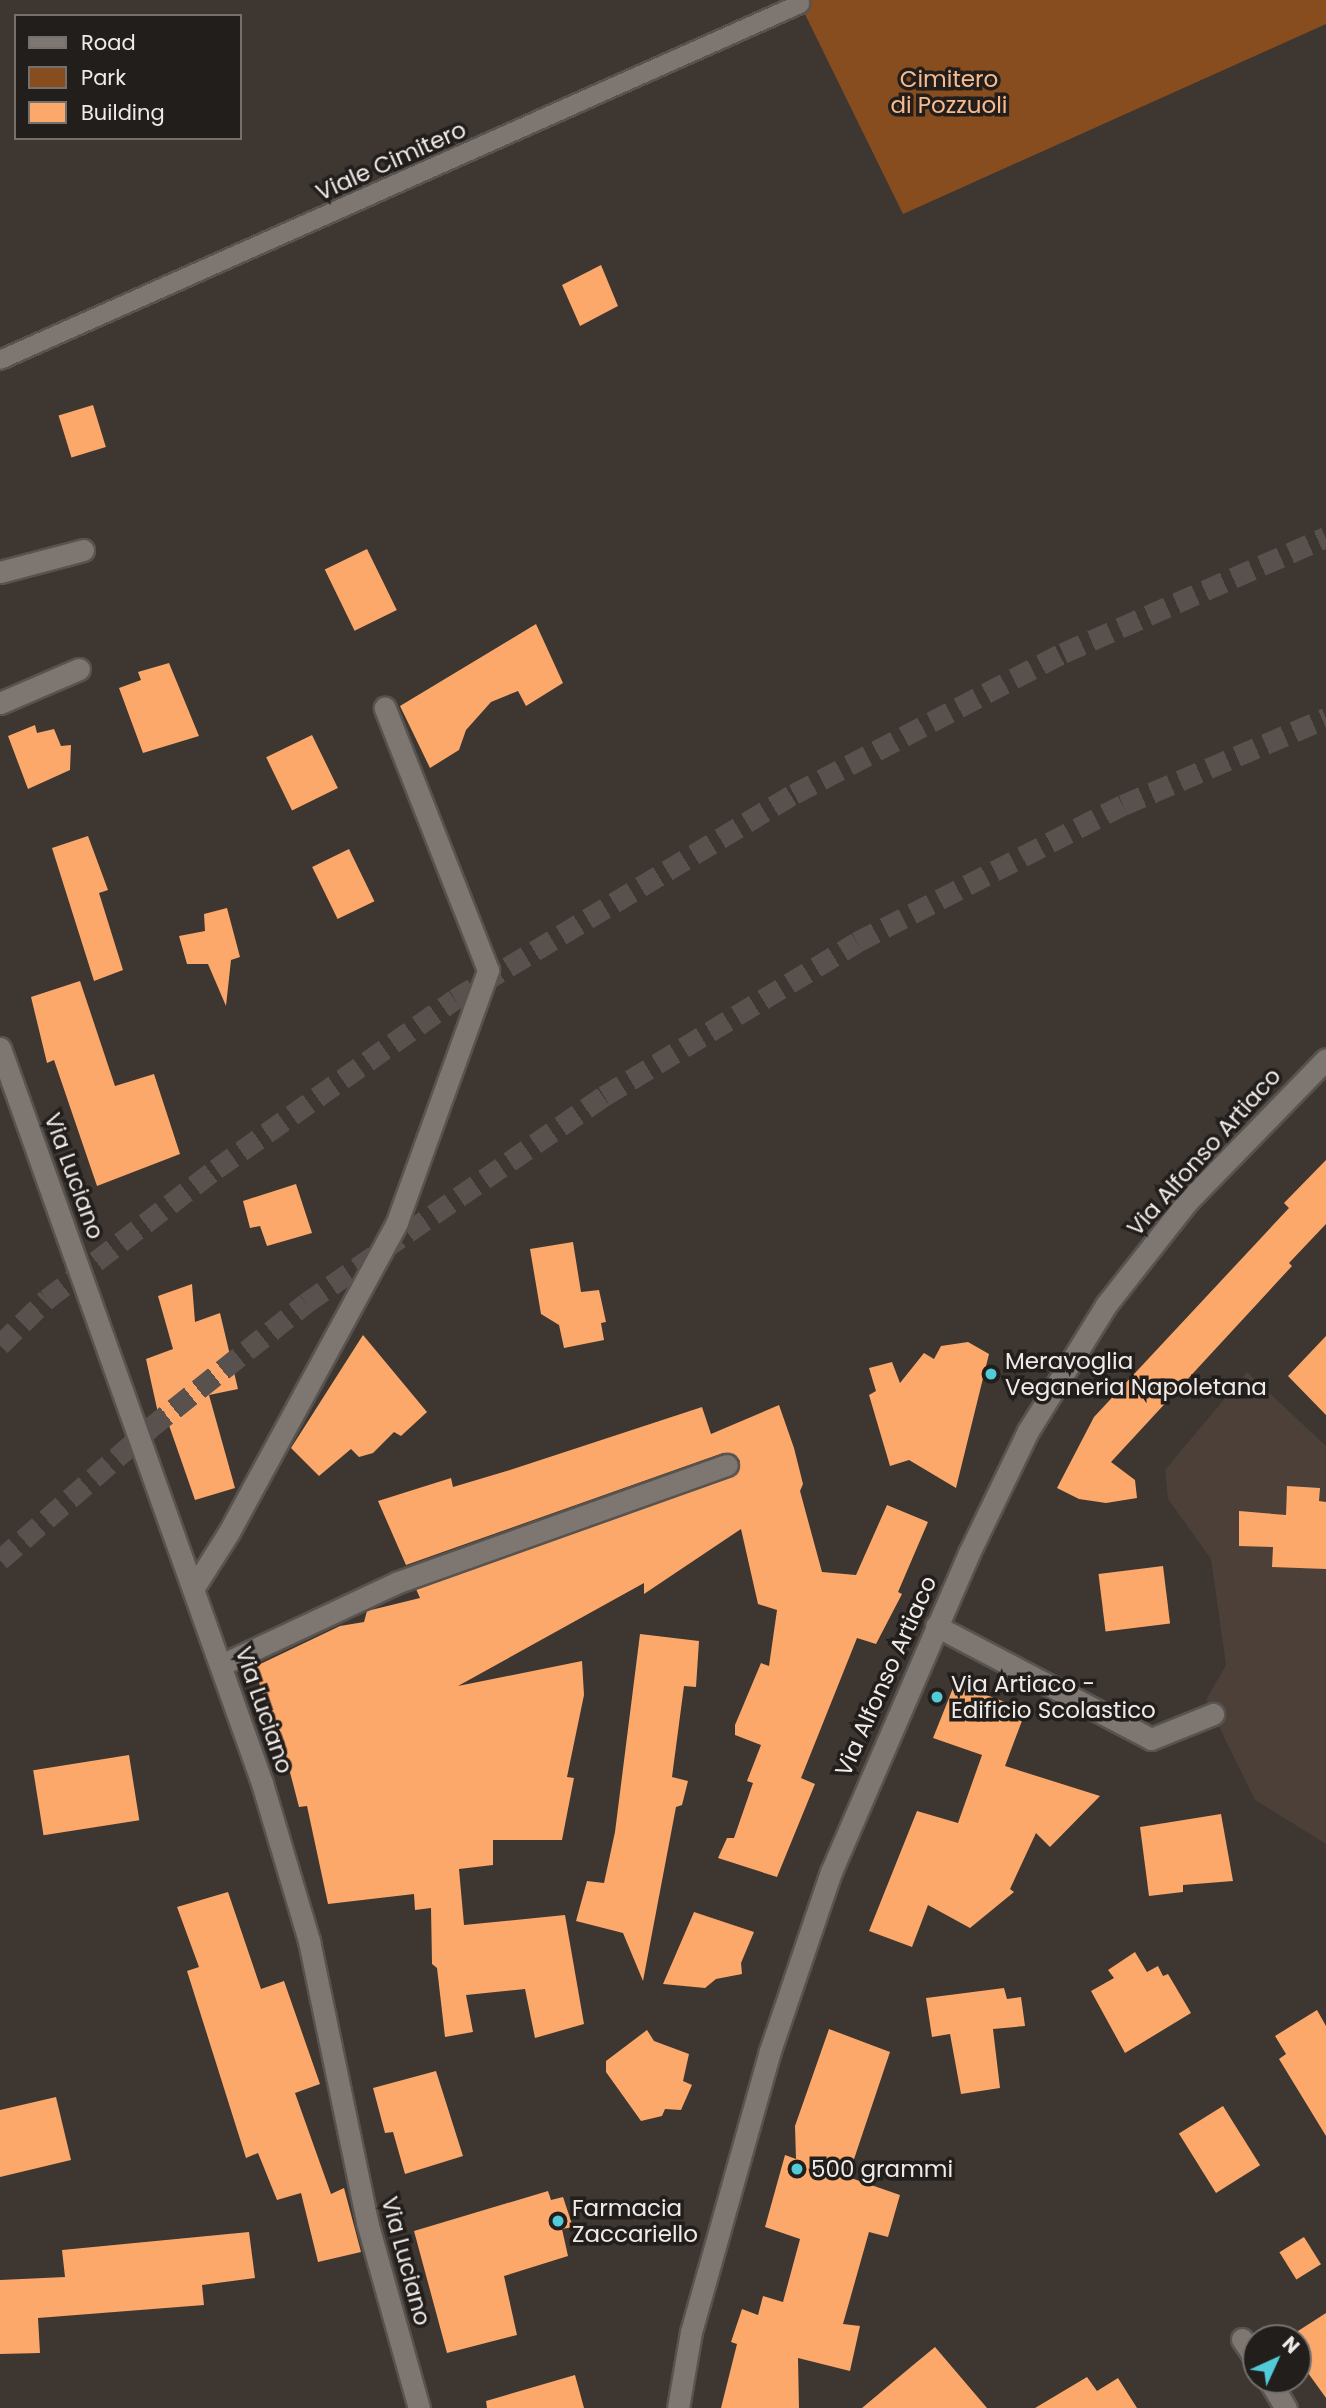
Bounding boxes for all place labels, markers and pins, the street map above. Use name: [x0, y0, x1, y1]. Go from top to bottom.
place label: Meravoglia Veganeria Napoletana: [1005, 1347, 1267, 1401]
marker: Meravoglia Veganeria Napoletana: [983, 1366, 999, 1382]
place label: Via Artiaco - Edificio Scolastico: [951, 1670, 1156, 1724]
marker: Via Artiaco - Edificio Scolastico: [929, 1689, 945, 1705]
place label: 500 grammi: [811, 2155, 953, 2183]
marker: 500 grammi: [789, 2161, 805, 2177]
place label: Farmacia Zaccariello: [572, 2194, 698, 2248]
marker: Farmacia Zaccariello: [550, 2213, 566, 2229]

